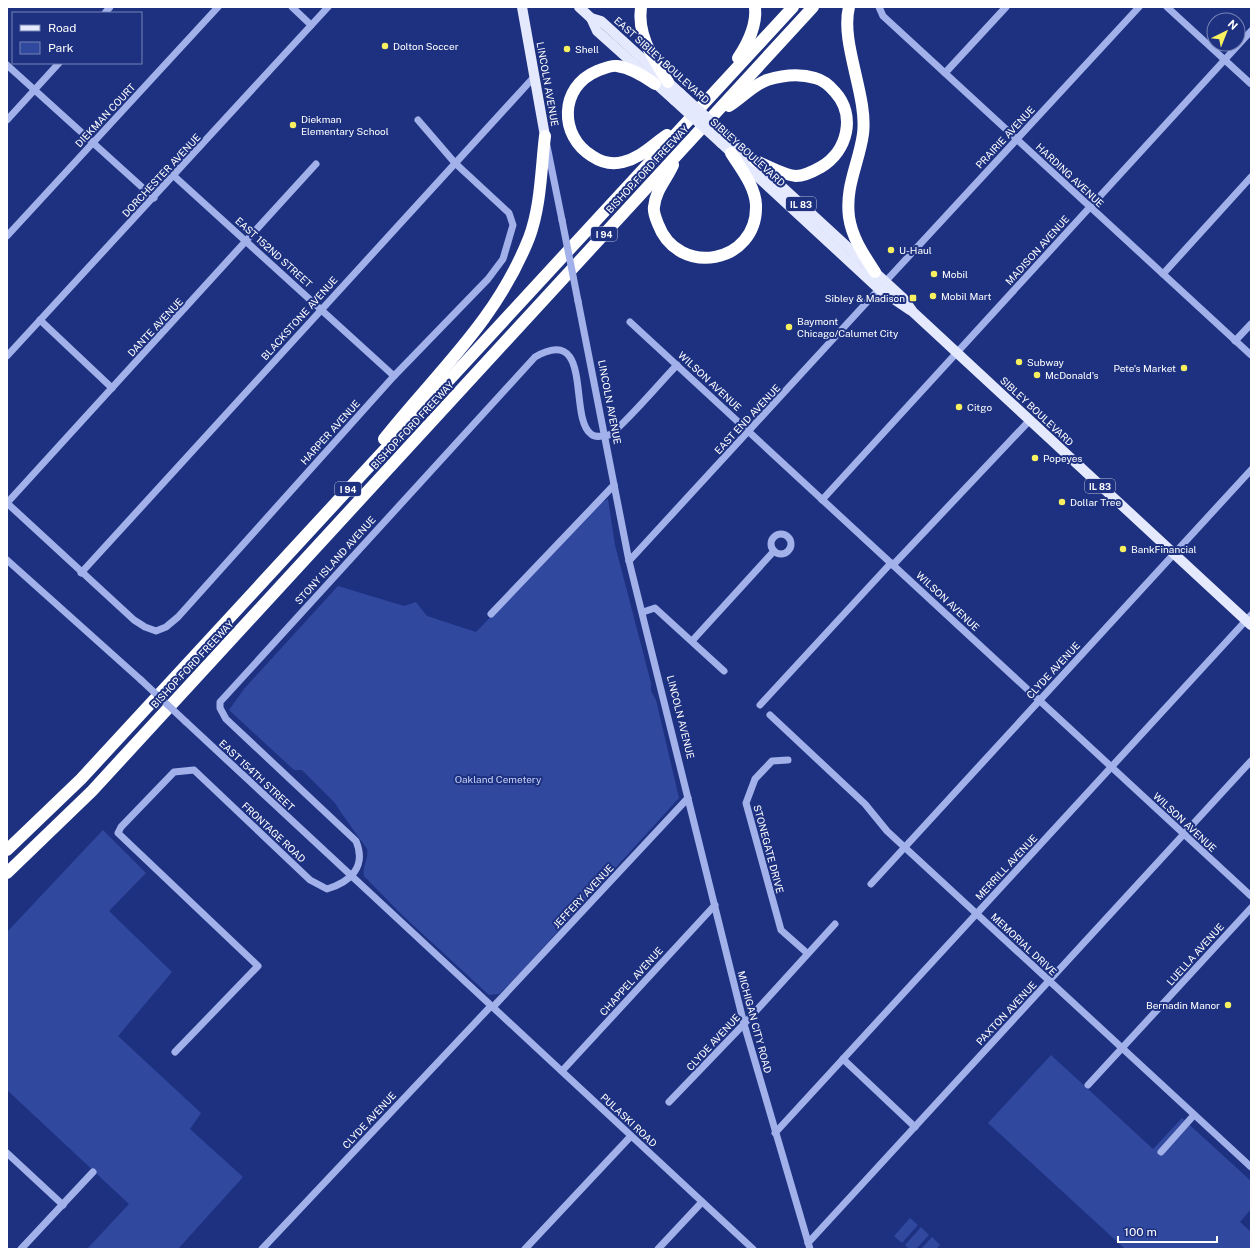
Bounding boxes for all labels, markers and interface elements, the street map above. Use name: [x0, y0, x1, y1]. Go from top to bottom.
legend: [12, 12, 142, 64]
north arrow: [1206, 12, 1246, 52]
street label: EAST SIBLEY BOULEVARD: [612, 14, 712, 106]
text: N: [1226, 17, 1240, 32]
text: Road: [48, 21, 76, 35]
place label: Dolton Soccer: [393, 40, 459, 52]
text: Park: [48, 41, 74, 55]
marker: Dolton Soccer: [380, 41, 390, 51]
street label: LINCOLN AVENUE: [535, 41, 561, 127]
place label: Shell: [575, 43, 599, 55]
marker: Shell: [562, 44, 572, 54]
street label: DIEKMAN COURT: [72, 81, 138, 149]
street label: PRAIRIE AVENUE: [973, 103, 1037, 171]
place label: Diekman Elementary School: [301, 113, 389, 137]
street label: SIBLEY BOULEVARD: [708, 115, 788, 189]
marker: Diekman Elementary School: [288, 120, 298, 130]
street label: BISHOP FORD FREEWAY: [603, 123, 691, 215]
street label: DORCHESTER AVENUE: [119, 131, 203, 219]
street label: HARDING AVENUE: [1034, 141, 1106, 209]
road number: IL 83: [786, 197, 816, 211]
street label: MADISON AVENUE: [1003, 213, 1071, 287]
street label: EAST 152ND STREET: [233, 214, 315, 290]
road number: I 94: [591, 227, 617, 241]
place label: U-Haul: [899, 244, 932, 256]
marker: U-Haul: [886, 245, 896, 255]
place label: Mobil: [942, 268, 968, 280]
marker: Mobil: [929, 269, 939, 279]
street label: BLACKSTONE AVENUE: [258, 274, 340, 362]
place label: Mobil Mart: [941, 290, 992, 302]
marker: Mobil Mart: [928, 291, 938, 301]
place label: Sibley & Madison: [825, 292, 905, 304]
marker: Sibley & Madison: [908, 293, 918, 303]
street label: DANTE AVENUE: [125, 295, 185, 359]
place label: Baymont Chicago/Calumet City: [797, 315, 899, 339]
marker: Baymont Chicago/Calumet City: [784, 322, 794, 332]
street label: WILSON AVENUE: [676, 349, 744, 413]
place label: Subway: [1027, 356, 1065, 368]
marker: Subway: [1014, 357, 1024, 367]
street label: LINCOLN AVENUE: [596, 359, 624, 445]
place label: Pete's Market: [1113, 362, 1176, 374]
marker: Pete's Market: [1179, 363, 1189, 373]
place label: McDonald's: [1045, 369, 1098, 381]
marker: McDonald's: [1032, 370, 1042, 380]
street label: SIBLEY BOULEVARD: [998, 374, 1076, 448]
street label: BISHOP FORD FREEWAY: [368, 379, 456, 471]
street label: EAST END AVENUE: [712, 382, 782, 456]
street label: HARPER AVENUE: [298, 397, 362, 467]
place label: Citgo: [967, 401, 992, 413]
marker: Citgo: [954, 402, 964, 412]
place label: Popeyes: [1043, 452, 1082, 464]
marker: Popeyes: [1030, 453, 1040, 463]
road number: IL 83: [1085, 479, 1115, 493]
road number: I 94: [335, 482, 361, 496]
place label: Dollar Tree: [1070, 496, 1121, 508]
marker: Dollar Tree: [1057, 497, 1067, 507]
street label: STONY ISLAND AVENUE: [292, 513, 378, 607]
place label: BankFinancial: [1131, 543, 1197, 555]
marker: BankFinancial: [1118, 544, 1128, 554]
street label: WILSON AVENUE: [914, 569, 982, 633]
street label: BISHOP FORD FREEWAY: [148, 618, 236, 710]
street label: CLYDE AVENUE: [1024, 639, 1082, 701]
street label: LINCOLN AVENUE: [665, 674, 697, 760]
street label: EAST 154TH STREET: [217, 737, 297, 813]
park label: Oakland Cemetery: [455, 773, 542, 785]
street label: WILSON AVENUE: [1151, 790, 1219, 854]
street label: FRONTAGE ROAD: [240, 799, 308, 865]
street label: STONEGATE DRIVE: [751, 803, 787, 895]
street label: MERRILL AVENUE: [973, 832, 1039, 902]
street label: JEFFERY AVENUE: [550, 862, 616, 930]
street label: MEMORIAL DRIVE: [989, 910, 1059, 978]
street label: LUELLA AVENUE: [1164, 920, 1226, 988]
street label: CHAPPEL AVENUE: [597, 944, 665, 1018]
street label: MICHIGAN CITY ROAD: [736, 969, 774, 1075]
street label: PAXTON AVENUE: [973, 979, 1039, 1047]
place label: Bernadin Manor: [1146, 999, 1220, 1011]
marker: Bernadin Manor: [1223, 1000, 1233, 1010]
street label: CLYDE AVENUE: [684, 1011, 742, 1073]
street label: CLYDE AVENUE: [340, 1089, 398, 1151]
street label: PULASKI ROAD: [598, 1091, 660, 1149]
scale bar: [1118, 1218, 1217, 1244]
text: 100 m: [1124, 1225, 1157, 1239]

